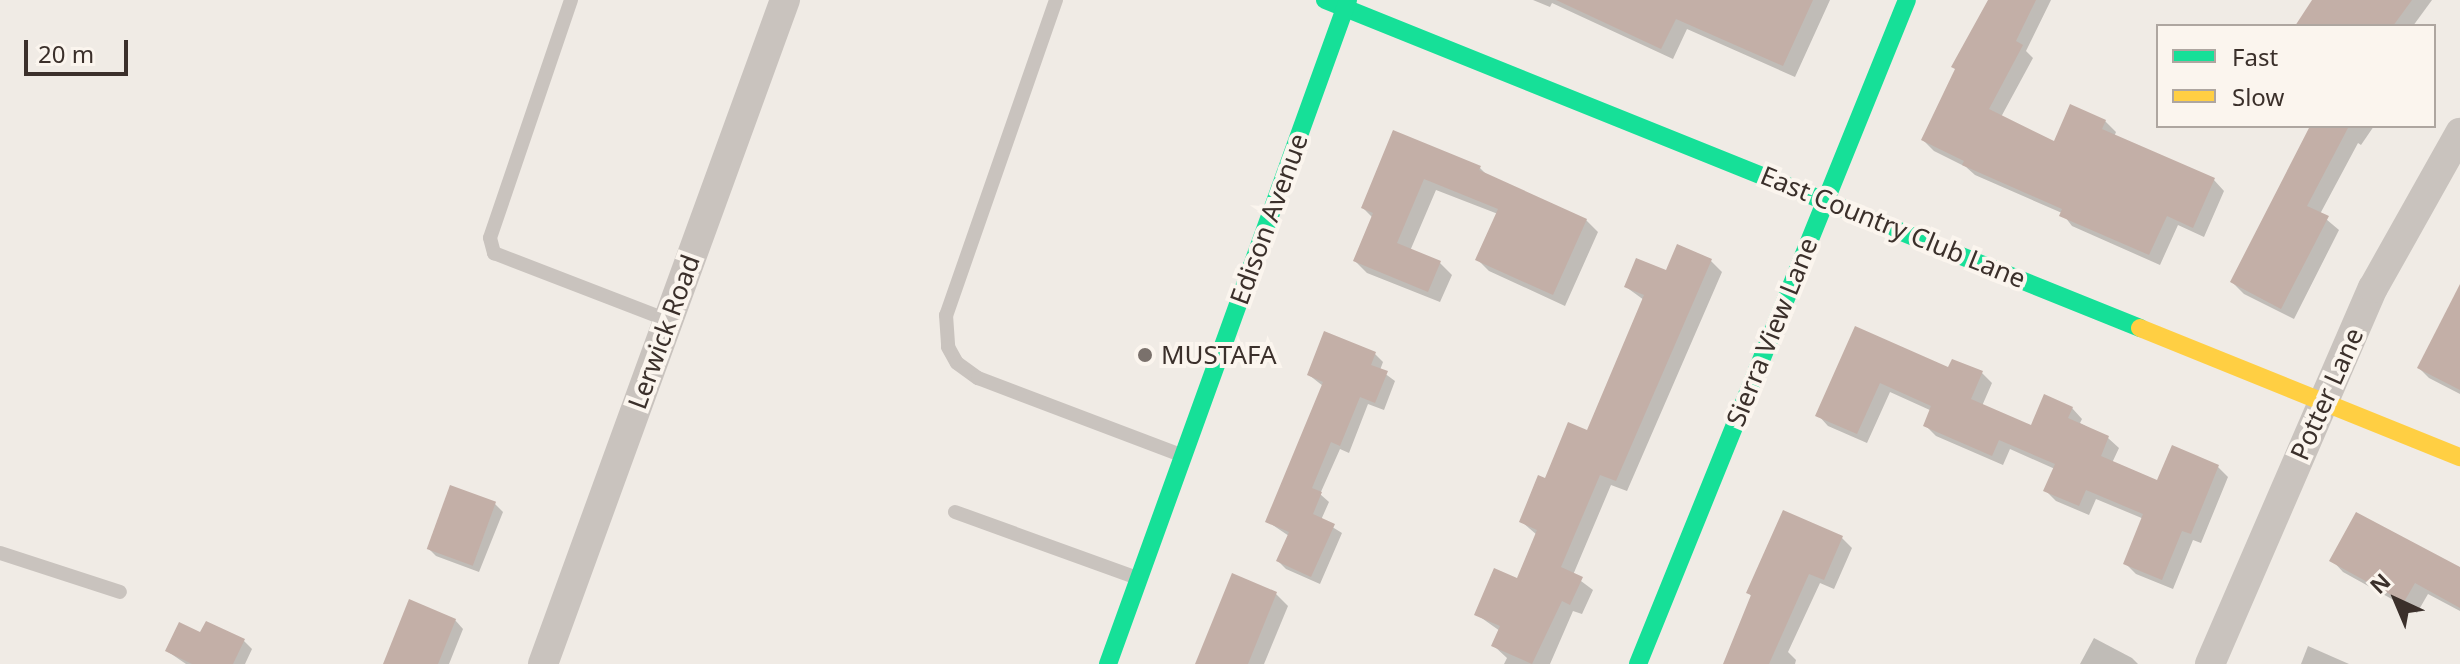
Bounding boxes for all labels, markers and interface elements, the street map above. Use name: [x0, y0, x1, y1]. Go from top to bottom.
scale bar: [28, 24, 132, 74]
legend: [2156, 24, 2436, 128]
text: 20 m: [38, 37, 94, 70]
text: Fast: [2232, 40, 2278, 73]
text: Slow: [2232, 80, 2284, 113]
street label: Edison Avenue: [1224, 129, 1314, 309]
street label: East Country Club Lane: [1756, 160, 2030, 294]
street label: Sierra View Lane: [1720, 233, 1824, 431]
street label: Lerwick Road: [622, 251, 706, 413]
street label: Potter Lane: [2284, 323, 2370, 465]
place label: MUSTAFA: [1161, 339, 1277, 371]
marker: MUSTAFA: [1136, 346, 1154, 364]
north arrow: [2356, 560, 2436, 640]
text: N: [2362, 566, 2396, 600]

